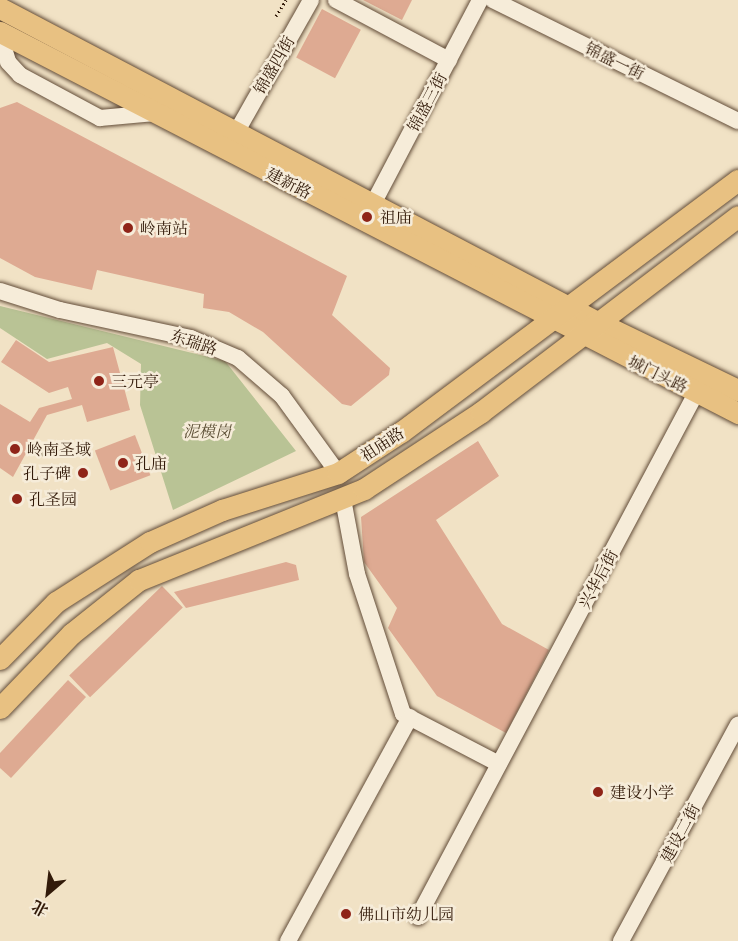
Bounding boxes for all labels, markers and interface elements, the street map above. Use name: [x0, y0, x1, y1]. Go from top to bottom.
street label: 锦盛四街: [250, 32, 298, 98]
street label: 锦盛一街: [582, 38, 648, 84]
street label: 锦盛三街: [404, 69, 450, 135]
street label: 建新路: [263, 164, 315, 202]
place label: 祖庙: [380, 207, 412, 227]
marker: 祖庙: [358, 208, 376, 226]
place label: 岭南站: [140, 218, 188, 238]
marker: 岭南站: [121, 221, 135, 235]
street label: 东瑞路: [168, 325, 220, 359]
street label: 城门头路: [625, 351, 691, 397]
place label: 三元亭: [111, 371, 159, 391]
marker: 三元亭: [92, 374, 106, 388]
park label: 泥模岗: [183, 421, 231, 441]
street label: 祖庙路: [357, 423, 407, 465]
place label: 岭南圣域: [27, 439, 91, 459]
marker: 岭南圣域: [8, 442, 22, 456]
place label: 孔庙: [135, 453, 167, 473]
marker: 孔庙: [116, 456, 130, 470]
place label: 孔子碑: [23, 463, 71, 483]
marker: 孔子碑: [76, 466, 90, 480]
place label: 孔圣园: [29, 489, 77, 509]
marker: 孔圣园: [10, 492, 24, 506]
street label: 兴华后街: [575, 546, 621, 612]
place label: 建设小学: [610, 782, 674, 802]
marker: 建设小学: [591, 785, 605, 799]
street label: 建设二街: [657, 800, 703, 866]
north arrow: [18, 863, 78, 923]
text: 北: [28, 896, 51, 921]
place label: 佛山市幼儿园: [358, 904, 454, 924]
marker: 佛山市幼儿园: [339, 907, 353, 921]

